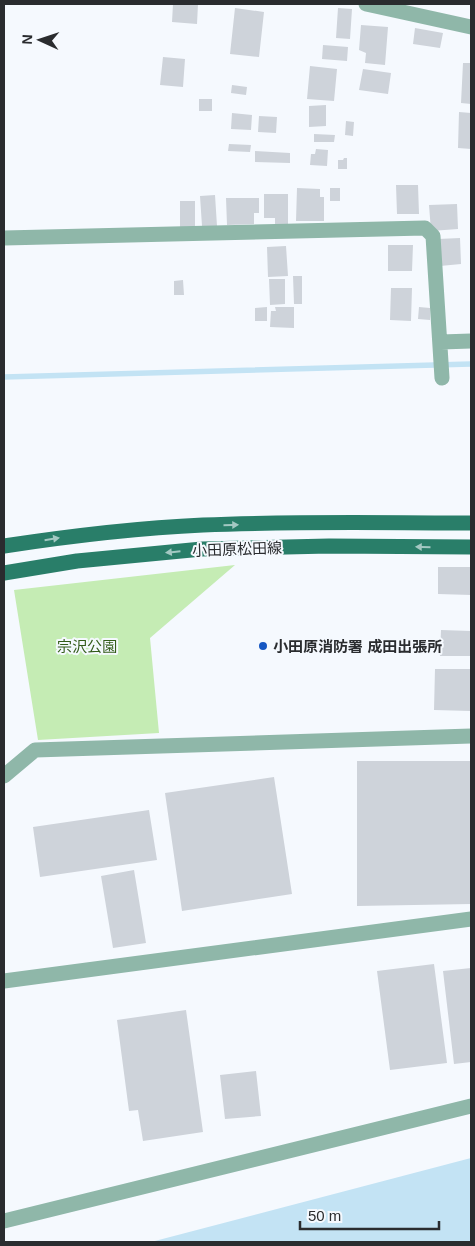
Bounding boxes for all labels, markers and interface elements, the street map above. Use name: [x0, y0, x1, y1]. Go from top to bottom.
north arrow: [15, 15, 65, 65]
text: N: [19, 34, 35, 45]
one-way arrow: [224, 521, 240, 529]
one-way arrow: [44, 534, 60, 542]
street label: 小田原松田線: [192, 539, 282, 559]
one-way arrow: [414, 543, 430, 551]
one-way arrow: [164, 548, 180, 556]
park label: 宗沢公園: [57, 638, 117, 655]
place label: 小田原消防署 成田出張所: [273, 638, 442, 655]
marker: 小田原消防署 成田出張所: [257, 640, 269, 652]
scale bar: [300, 1198, 439, 1230]
text: 50 m: [308, 1207, 341, 1224]

